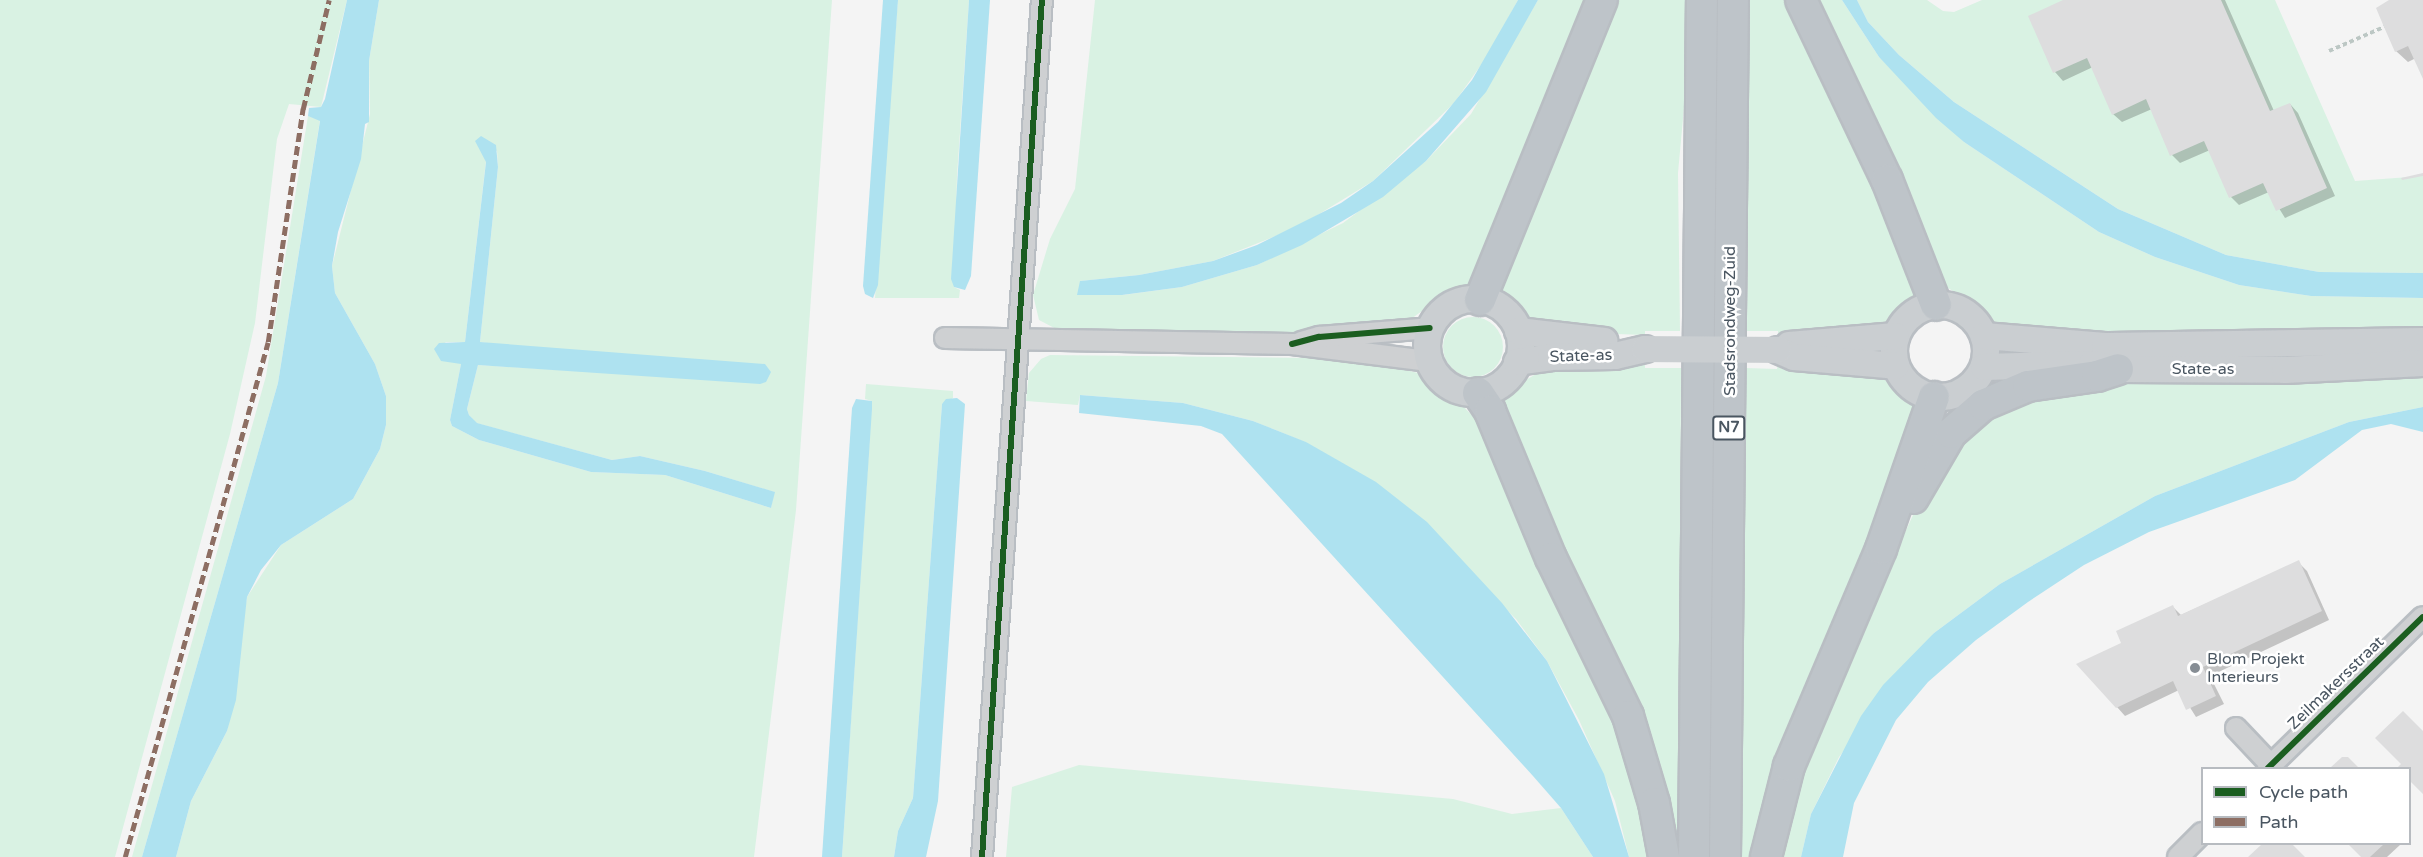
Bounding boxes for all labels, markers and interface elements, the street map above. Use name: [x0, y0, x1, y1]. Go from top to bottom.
street label: Stadsrondweg-Zuid: [1720, 246, 1740, 396]
street label: State-as: [1549, 345, 1613, 367]
street label: State-as: [2172, 359, 2234, 379]
road number: N7: [1711, 416, 1747, 440]
street label: Zeilmakersstraat: [2284, 632, 2388, 734]
place label: Blom Projekt Interieurs: [2207, 649, 2305, 687]
marker: Blom Projekt Interieurs: [2188, 661, 2202, 675]
legend: [2201, 767, 2411, 845]
text: Cycle path: [2259, 781, 2348, 803]
text: Path: [2259, 811, 2298, 833]

